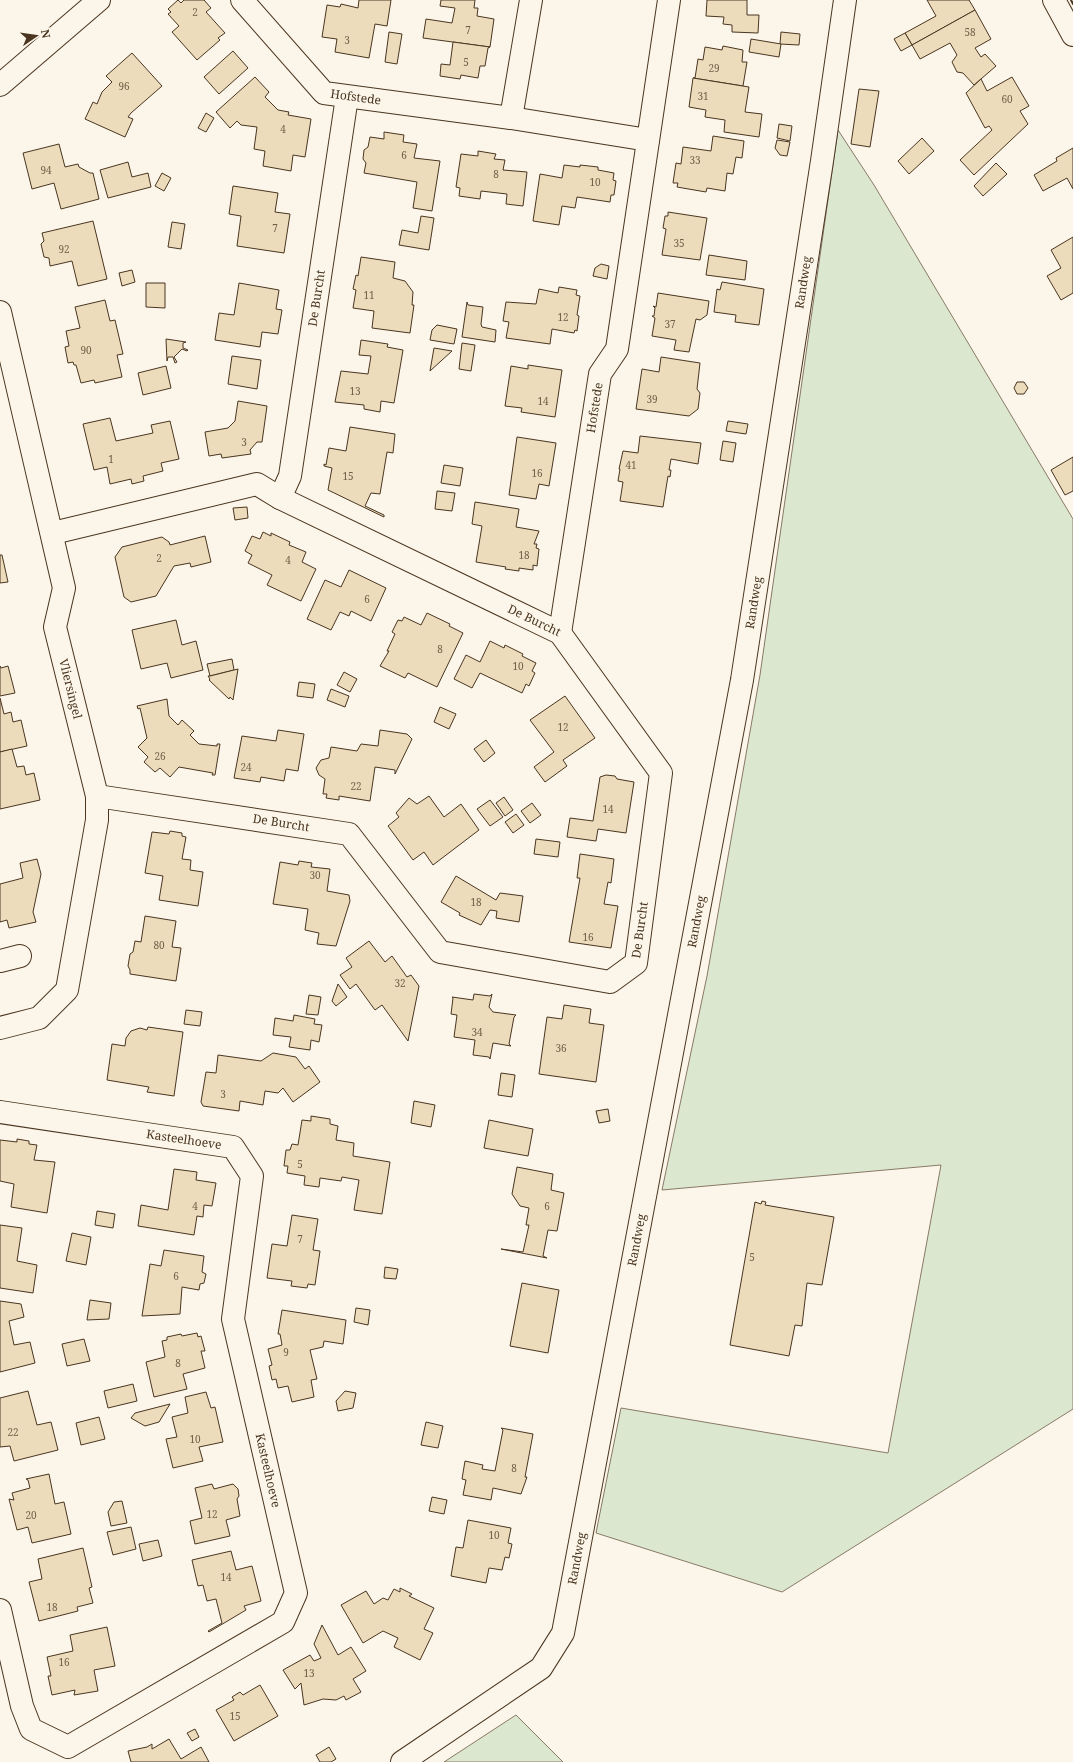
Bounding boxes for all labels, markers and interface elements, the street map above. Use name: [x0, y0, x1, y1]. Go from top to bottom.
house number: 2: [192, 5, 198, 19]
north arrow: [16, 16, 56, 56]
house number: 7: [465, 23, 471, 37]
house number: 58: [964, 25, 976, 39]
text: N: [38, 28, 55, 40]
house number: 3: [344, 33, 350, 47]
house number: 5: [463, 55, 469, 69]
house number: 29: [708, 61, 720, 75]
house number: 96: [118, 79, 130, 93]
street label: Hofstede: [330, 85, 382, 109]
house number: 31: [697, 89, 709, 103]
house number: 60: [1001, 92, 1013, 106]
house number: 4: [280, 122, 286, 136]
house number: 6: [401, 148, 407, 162]
house number: 33: [689, 153, 701, 167]
house number: 94: [40, 163, 52, 177]
house number: 8: [493, 167, 499, 181]
house number: 10: [589, 175, 601, 189]
house number: 7: [272, 221, 278, 235]
house number: 35: [673, 236, 685, 250]
house number: 92: [58, 242, 70, 256]
street label: Randweg: [790, 254, 815, 310]
street label: De Burcht: [304, 269, 329, 328]
house number: 11: [363, 288, 375, 302]
house number: 12: [557, 310, 569, 324]
house number: 37: [664, 317, 676, 331]
house number: 90: [80, 343, 92, 357]
street label: Hofstede: [582, 381, 607, 434]
house number: 13: [349, 384, 361, 398]
house number: 39: [646, 392, 658, 406]
house number: 14: [537, 394, 549, 408]
house number: 3: [241, 435, 247, 449]
house number: 1: [108, 452, 114, 466]
house number: 41: [625, 458, 637, 472]
house number: 16: [531, 466, 543, 480]
house number: 15: [342, 469, 354, 483]
house number: 18: [518, 548, 530, 562]
house number: 2: [156, 551, 162, 565]
house number: 4: [285, 553, 291, 567]
street label: Randweg: [741, 575, 766, 630]
house number: 6: [364, 592, 370, 606]
street label: De Burcht: [505, 600, 564, 640]
house number: 8: [437, 642, 443, 656]
street label: Vliersingel: [55, 657, 87, 721]
house number: 10: [512, 659, 524, 673]
house number: 12: [557, 720, 569, 734]
house number: 26: [154, 749, 166, 763]
house number: 24: [240, 760, 252, 774]
house number: 22: [350, 779, 362, 793]
house number: 14: [602, 802, 614, 816]
street label: De Burcht: [252, 810, 311, 835]
house number: 30: [309, 868, 321, 882]
street label: Randweg: [683, 893, 709, 949]
house number: 18: [470, 895, 482, 909]
street label: De Burcht: [627, 900, 652, 959]
house number: 16: [582, 930, 594, 944]
house number: 80: [153, 938, 165, 952]
house number: 32: [394, 976, 406, 990]
house number: 34: [471, 1025, 483, 1039]
house number: 36: [555, 1041, 567, 1055]
house number: 3: [220, 1087, 226, 1101]
street label: Kasteelhoeve: [145, 1125, 223, 1153]
house number: 5: [297, 1157, 303, 1171]
house number: 4: [192, 1199, 198, 1213]
house number: 6: [544, 1199, 550, 1213]
street label: Randweg: [623, 1212, 650, 1268]
house number: 7: [297, 1232, 303, 1246]
house number: 5: [749, 1250, 755, 1264]
house number: 6: [173, 1269, 179, 1283]
house number: 9: [283, 1345, 289, 1359]
house number: 8: [175, 1356, 181, 1370]
house number: 22: [7, 1425, 19, 1439]
house number: 10: [189, 1432, 201, 1446]
street label: Kasteelhoeve: [252, 1432, 285, 1509]
house number: 8: [511, 1461, 517, 1475]
house number: 12: [206, 1507, 218, 1521]
house number: 20: [25, 1508, 37, 1522]
house number: 10: [488, 1528, 500, 1542]
street label: Randweg: [563, 1530, 590, 1586]
house number: 14: [220, 1570, 232, 1584]
house number: 18: [46, 1600, 58, 1614]
house number: 16: [58, 1655, 70, 1669]
house number: 13: [303, 1666, 315, 1680]
house number: 15: [229, 1709, 241, 1723]

